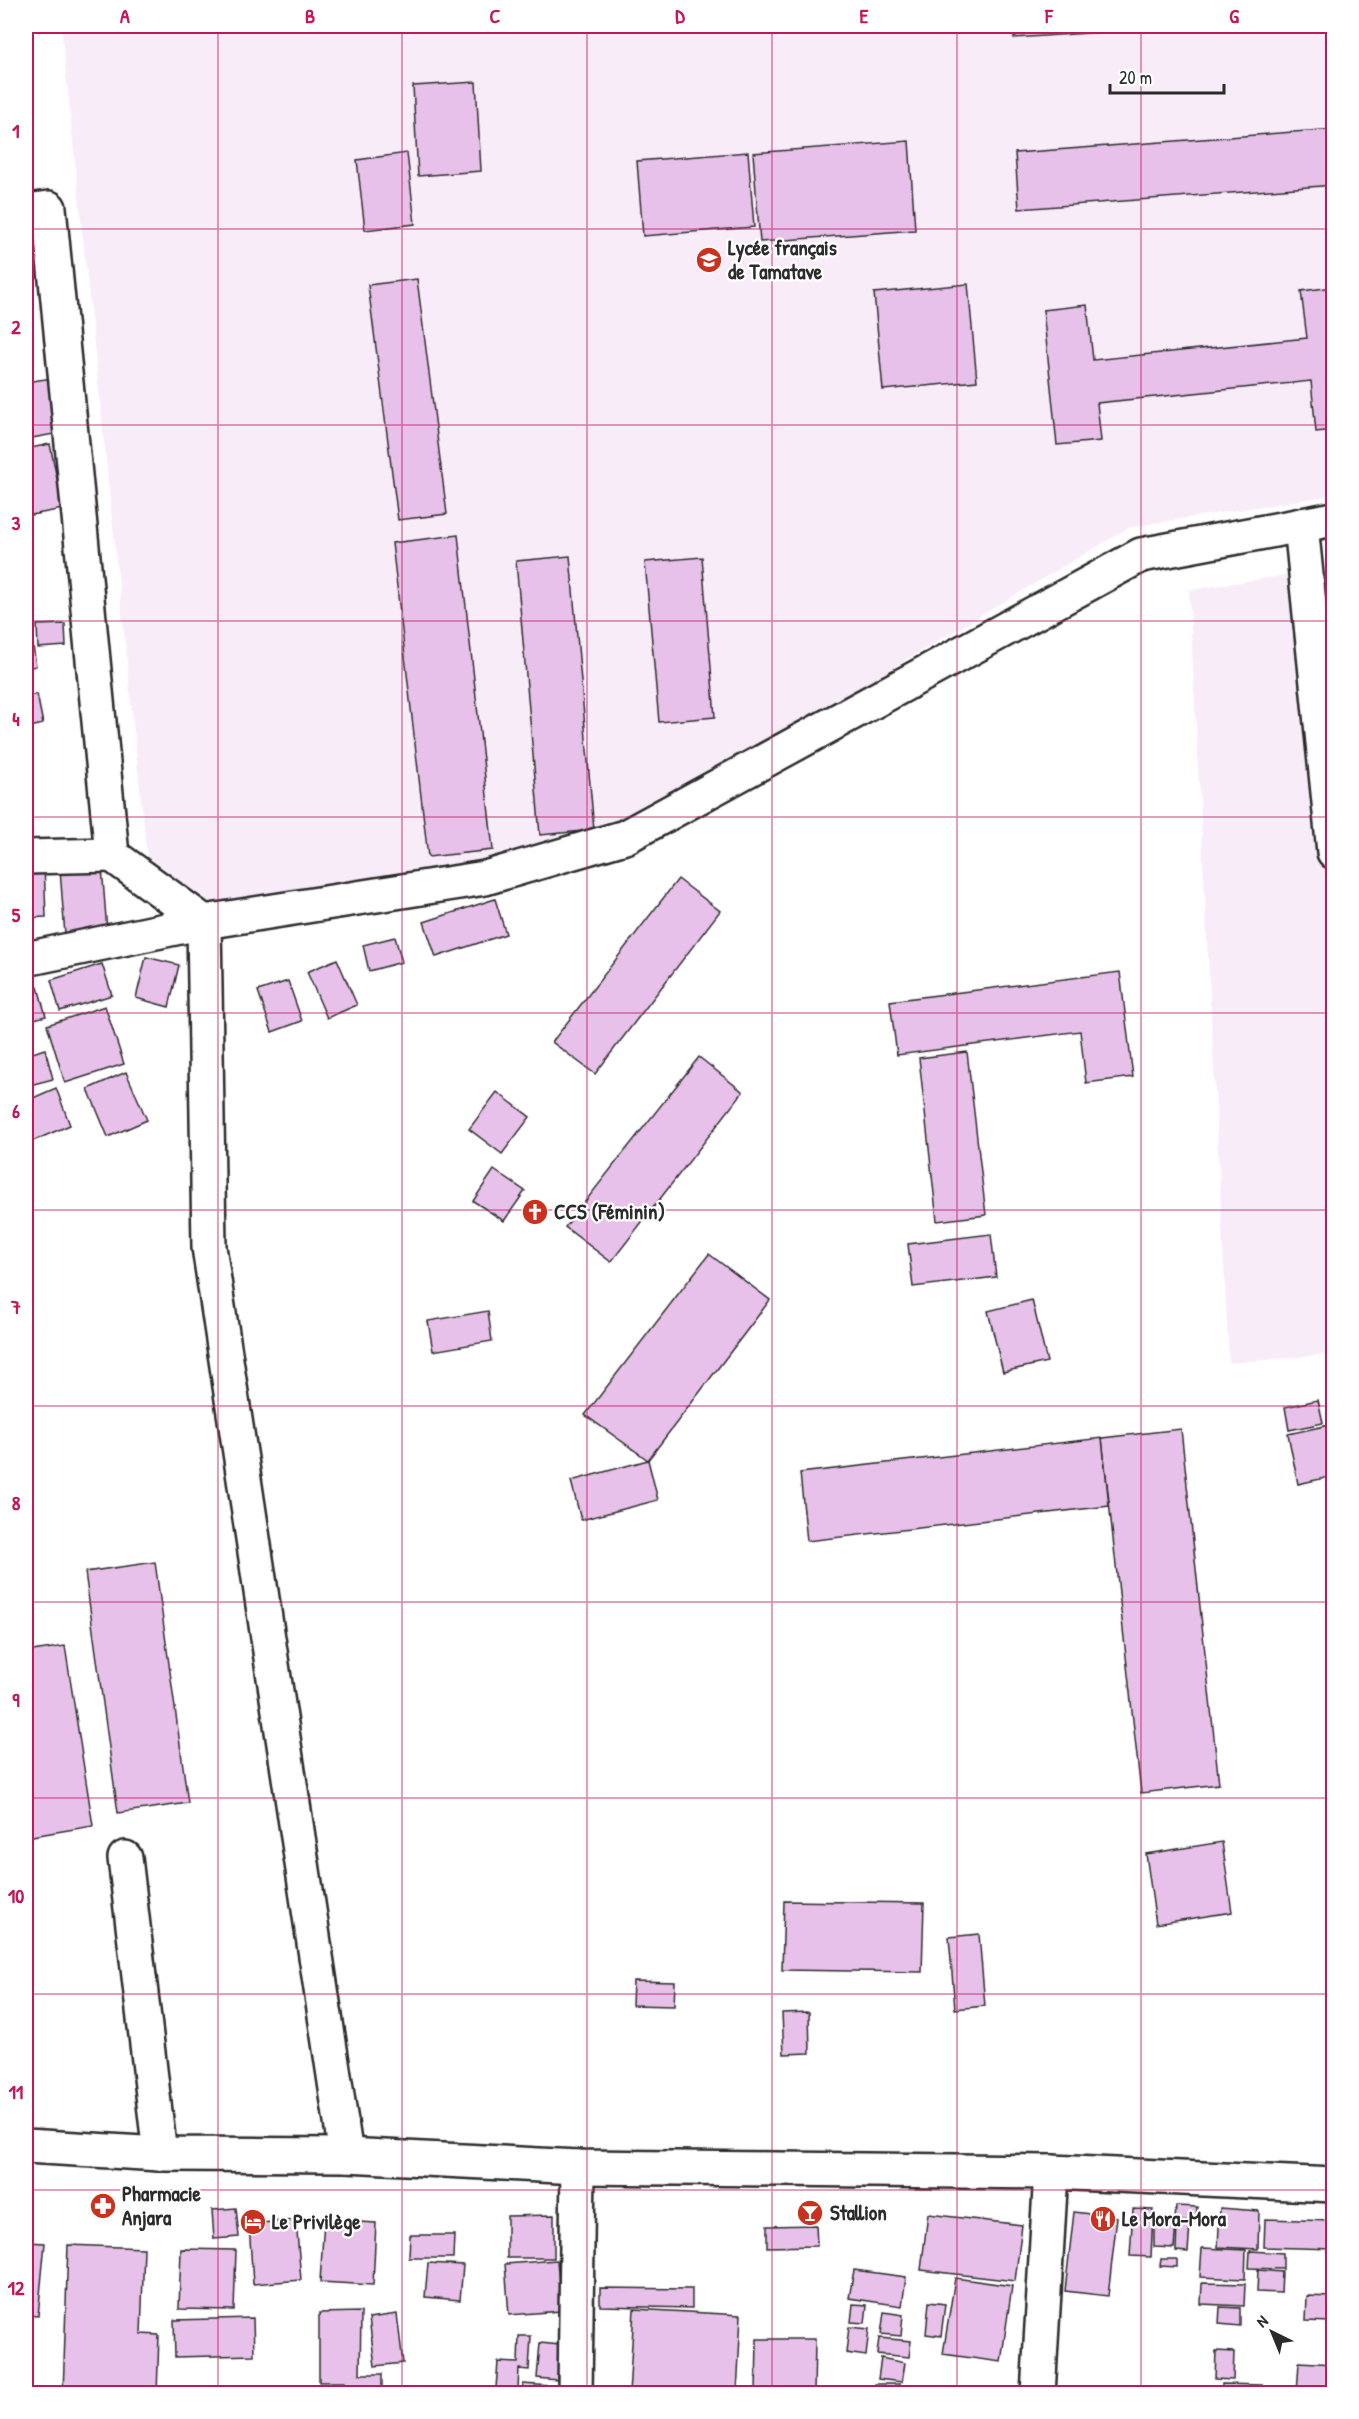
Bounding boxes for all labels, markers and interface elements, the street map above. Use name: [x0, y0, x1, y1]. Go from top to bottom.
text: A: [120, 2, 130, 29]
text: B: [305, 2, 315, 29]
text: C: [490, 2, 501, 29]
text: D: [675, 2, 685, 29]
text: E: [860, 2, 869, 29]
text: F: [1044, 2, 1054, 29]
text: G: [1229, 2, 1239, 29]
scale bar: [1110, 57, 1224, 95]
text: 20 m: [1119, 65, 1152, 90]
text: 1: [12, 117, 20, 144]
place label: Lycée français de Tamatave: [728, 233, 837, 286]
school or university icon: Lycée français de Tamatave: [694, 245, 724, 275]
text: 2: [11, 313, 21, 340]
text: 3: [12, 509, 21, 536]
text: 4: [12, 705, 20, 732]
text: 5: [12, 901, 21, 928]
text: 6: [12, 1097, 20, 1124]
church icon: CCS (Féminin): [520, 1197, 550, 1227]
place label: CCS (Féminin): [554, 1197, 665, 1226]
text: 7: [10, 1293, 21, 1320]
text: 8: [12, 1489, 21, 1516]
text: 9: [12, 1686, 20, 1713]
text: 10: [8, 1882, 24, 1909]
text: 11: [9, 2078, 23, 2105]
place label: Pharmacie Anjara: [122, 2179, 202, 2232]
pharmacy icon: Pharmacie Anjara: [88, 2191, 118, 2221]
bar icon: Stallion: [795, 2198, 825, 2228]
place label: Stallion: [830, 2198, 887, 2227]
restaurant icon: Le Mora-Mora: [1088, 2204, 1118, 2234]
place label: Le Mora-Mora: [1122, 2204, 1227, 2233]
hotel icon: Le Privilège: [238, 2207, 268, 2237]
place label: Le Privilège: [272, 2207, 361, 2237]
text: 12: [8, 2274, 25, 2301]
north arrow: [1242, 2302, 1302, 2362]
text: N: [1251, 2310, 1273, 2332]

